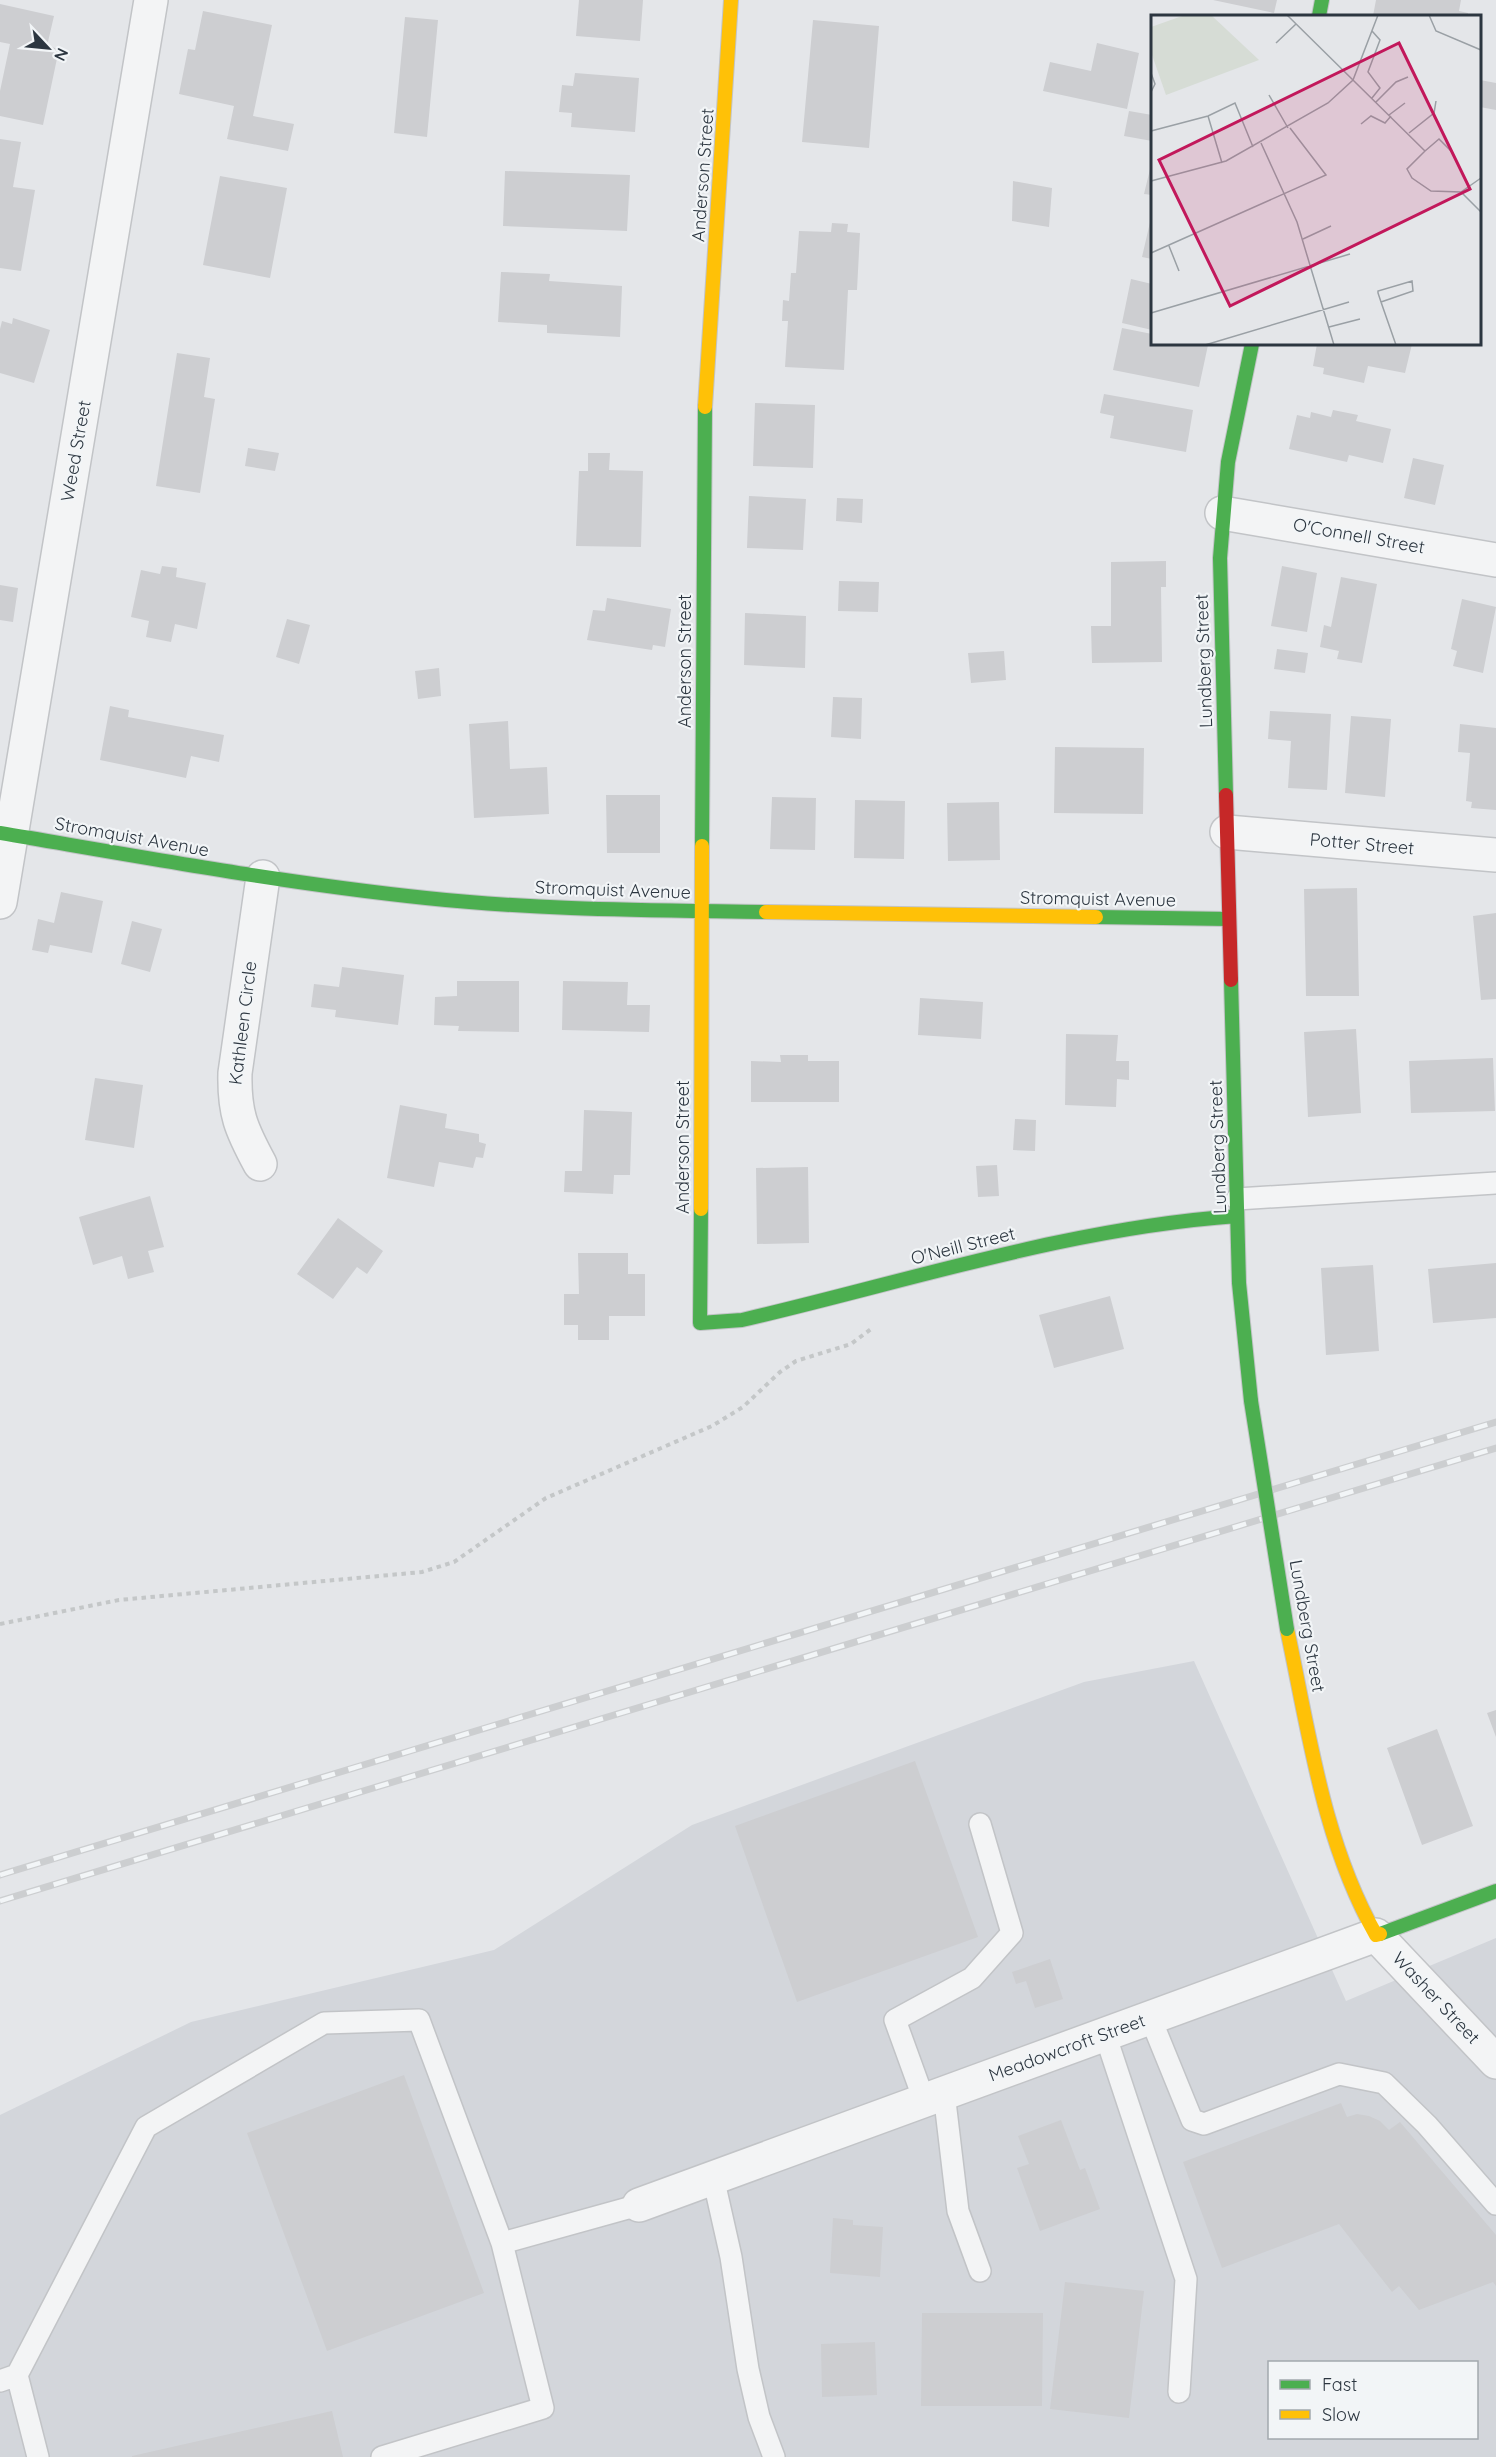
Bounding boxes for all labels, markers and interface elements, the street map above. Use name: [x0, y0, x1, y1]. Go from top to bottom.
inset map: [1151, 15, 1481, 345]
north arrow: [18, 18, 78, 78]
text: N: [50, 45, 73, 64]
street label: Anderson Street: [686, 107, 719, 243]
street label: Weed Street: [55, 398, 96, 503]
street label: O'Connell Street: [1291, 513, 1427, 558]
street label: Anderson Street: [673, 594, 696, 728]
street label: Lundberg Street: [1190, 594, 1217, 728]
street label: Stromquist Avenue: [53, 812, 211, 861]
street label: Potter Street: [1309, 827, 1415, 860]
street label: Stromquist Avenue: [535, 875, 691, 904]
street label: Stromquist Avenue: [1020, 886, 1176, 911]
street label: Kathleen Circle: [223, 960, 262, 1086]
street label: Anderson Street: [671, 1080, 694, 1214]
street label: Lundberg Street: [1204, 1080, 1231, 1214]
street label: O'Neill Street: [908, 1221, 1017, 1270]
street label: Lundberg Street: [1285, 1558, 1330, 1694]
street label: Washer Street: [1388, 1947, 1485, 2049]
street label: Meadowcroft Street: [985, 2009, 1148, 2087]
legend: [1268, 2361, 1478, 2439]
text: Fast: [1322, 2373, 1357, 2396]
text: Slow: [1322, 2403, 1360, 2426]

